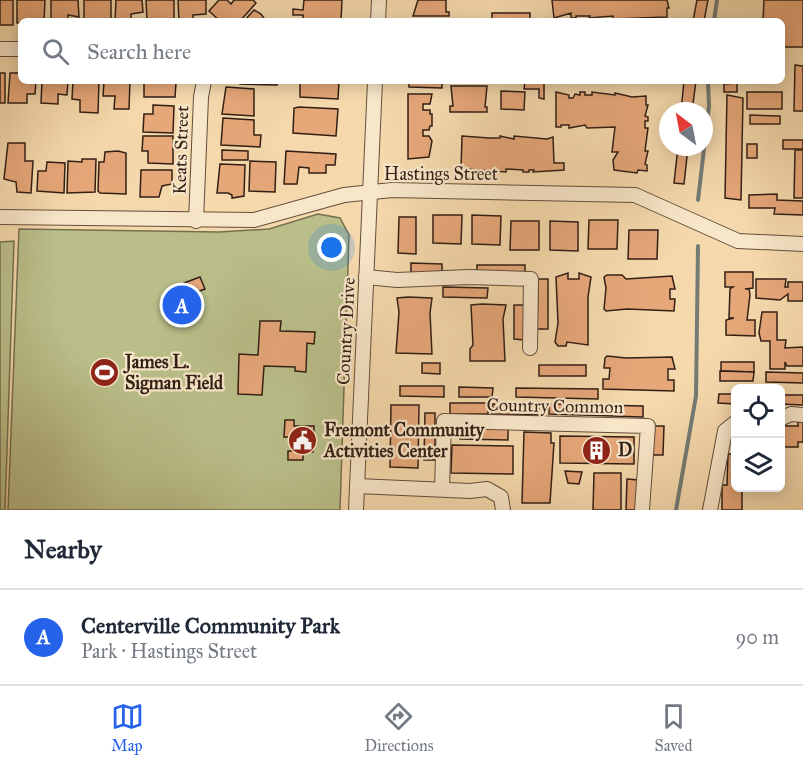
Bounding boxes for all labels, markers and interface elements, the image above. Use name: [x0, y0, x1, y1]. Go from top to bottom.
search box: [18, 18, 785, 84]
icon: search: [39, 35, 72, 68]
text: Search here: [87, 38, 191, 65]
north arrow: [659, 102, 713, 156]
street label: Keats Street: [168, 104, 194, 195]
street label: Hastings Street: [384, 163, 499, 186]
your location: [317, 233, 346, 262]
street label: Country Drive: [332, 277, 360, 385]
pin: A: [162, 282, 201, 328]
place label: James L. Sigman Field: [123, 351, 224, 395]
sports icon: James L. Sigman Field: [88, 356, 120, 388]
map controls: [731, 384, 785, 492]
button: locate: [731, 384, 785, 438]
street label: Country Common: [486, 394, 624, 418]
place label: Fremont Community Activities Center: [323, 419, 486, 462]
public building icon: Fremont Community Activities Center: [287, 424, 319, 456]
building icon: D: [581, 434, 613, 466]
button: layers: [731, 438, 785, 492]
place label: D: [618, 439, 632, 461]
text: Nearby: [24, 533, 102, 565]
text: Centerville Community Park: [81, 612, 340, 639]
text: A: [37, 625, 50, 649]
text: 90 m: [736, 625, 779, 649]
text: Park · Hastings Street: [81, 639, 257, 663]
tab: Map: [111, 700, 144, 755]
tab: Directions: [365, 700, 433, 755]
tab: Saved: [654, 700, 692, 755]

